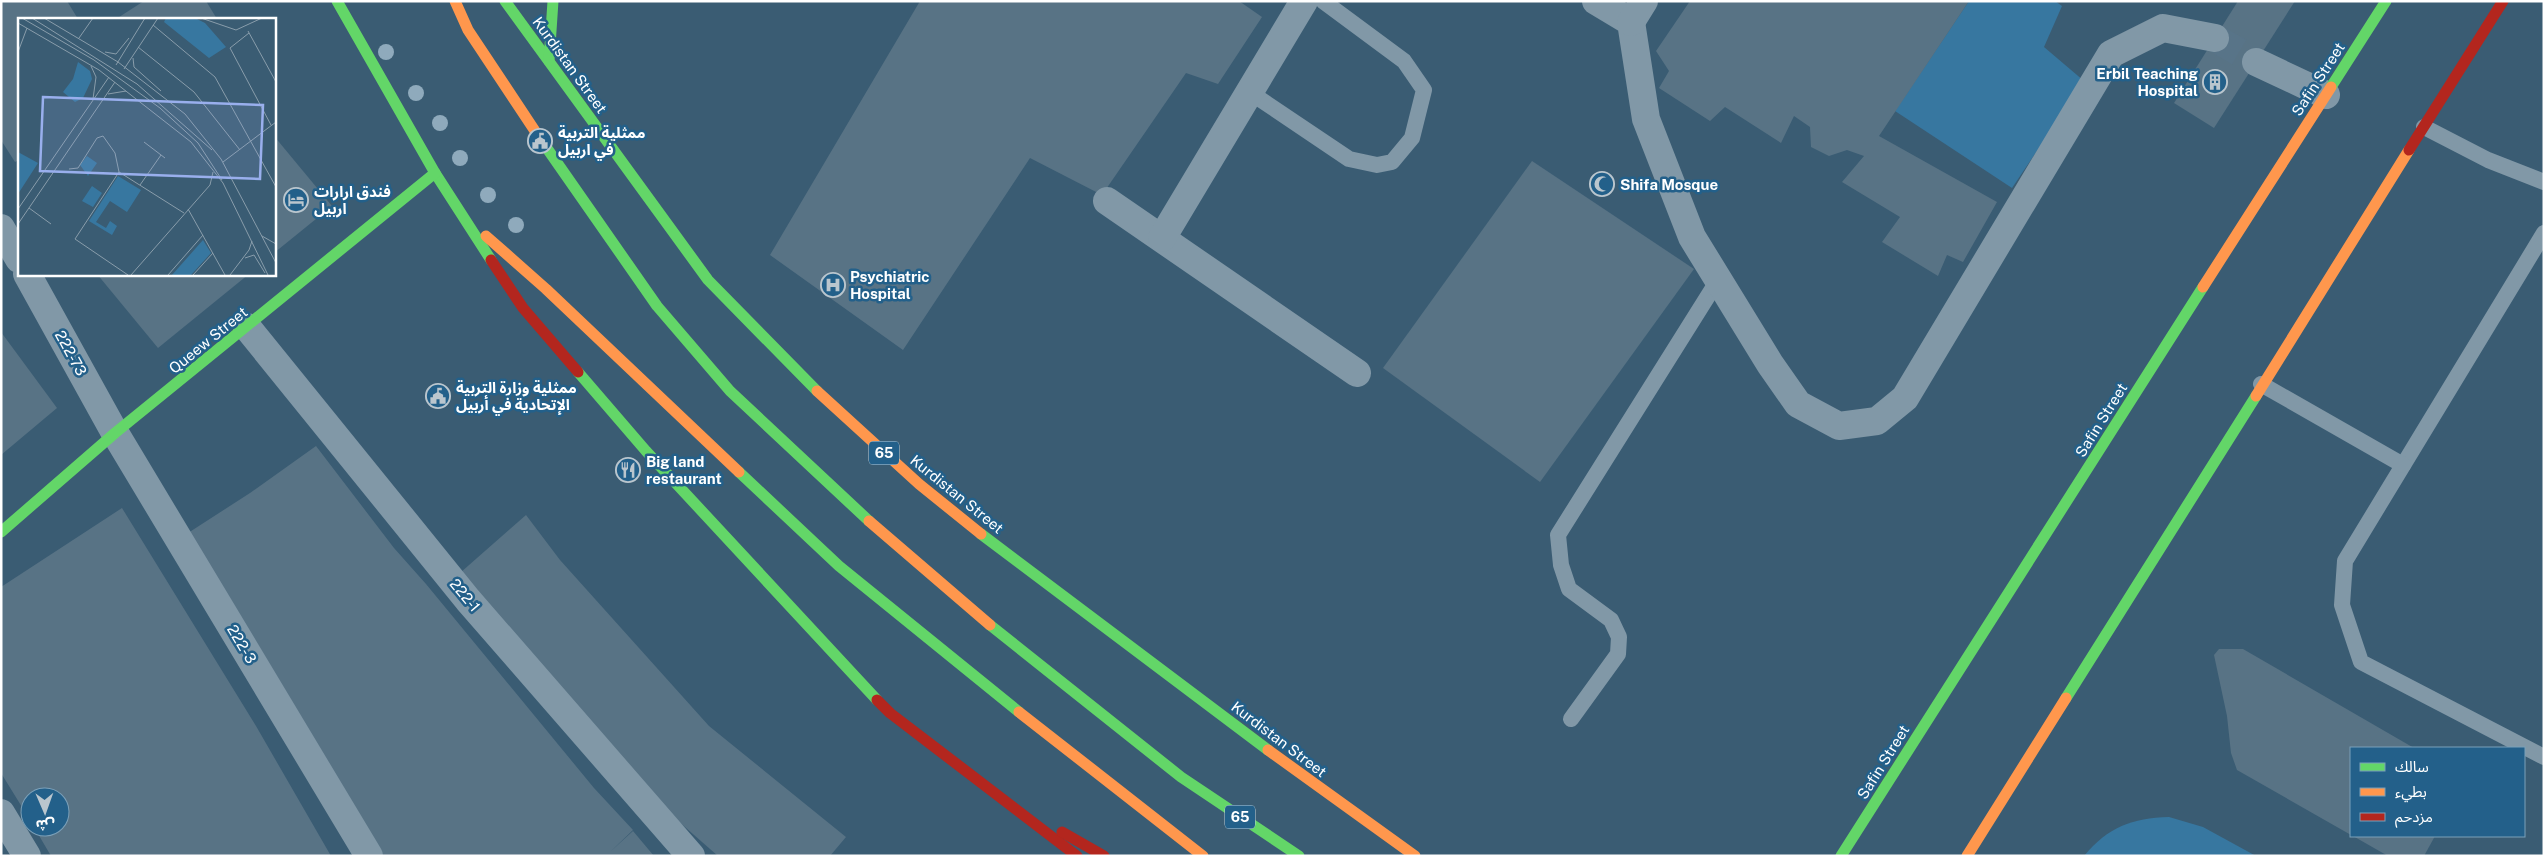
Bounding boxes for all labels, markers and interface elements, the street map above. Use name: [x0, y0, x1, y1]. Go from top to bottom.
street label: Kurdistan Street: [529, 14, 611, 117]
inset map: [18, 18, 275, 275]
street label: Safin Street: [2288, 39, 2348, 119]
place label: Erbil Teaching Hospital: [2096, 65, 2199, 99]
building icon: Erbil Teaching Hospital: [2202, 69, 2228, 95]
place label: ممثلية التربية في اربيل: [558, 124, 645, 161]
public building icon: ممثلية التربية في اربيل: [527, 128, 553, 154]
mosque icon: Shifa Mosque: [1589, 171, 1615, 197]
place label: Shifa Mosque: [1620, 176, 1718, 193]
place label: فندق ارارات اربيل: [314, 183, 391, 218]
hotel icon: فندق ارارات اربيل: [283, 187, 309, 213]
place label: Psychiatric Hospital: [850, 268, 930, 302]
hospital icon: Psychiatric Hospital: [820, 272, 846, 298]
street label: Queew Street: [165, 303, 251, 377]
street label: 222-73: [52, 327, 90, 379]
place label: ممثلية وزارة التربية الإتحادية في أربيل: [456, 379, 577, 416]
street label: Safin Street: [2072, 380, 2131, 460]
public building icon: ممثلية وزارة التربية الإتحادية في أربيل: [425, 383, 451, 409]
road number: 65: [869, 442, 899, 464]
street label: Kurdistan Street: [907, 451, 1007, 537]
place label: Big land restaurant: [646, 453, 722, 487]
restaurant icon: Big land restaurant: [615, 457, 641, 483]
street label: 222-1: [446, 575, 484, 615]
street label: 222-3: [224, 622, 260, 666]
street label: Kurdistan Street: [1228, 698, 1330, 780]
street label: Safin Street: [1854, 722, 1913, 802]
legend: [2350, 747, 2525, 837]
text: سالك: [2395, 758, 2429, 775]
text: بطيء: [2395, 783, 2427, 803]
north arrow: [20, 787, 70, 837]
road number: 65: [1225, 806, 1255, 829]
text: مزدحم: [2395, 808, 2433, 828]
text: ش: [36, 817, 55, 833]

